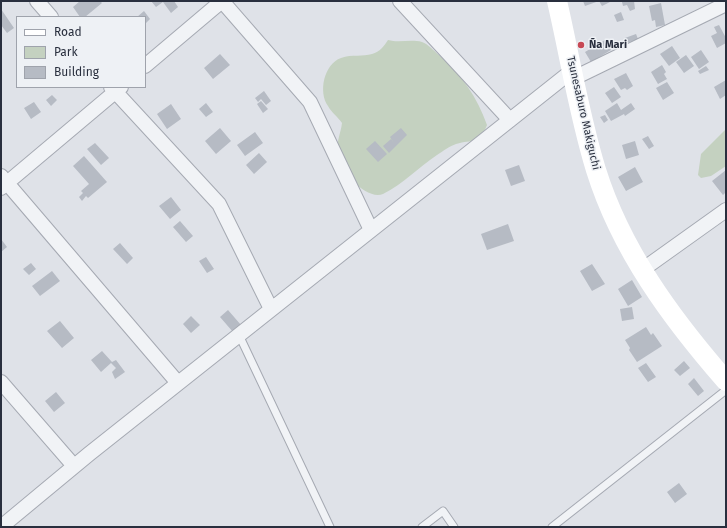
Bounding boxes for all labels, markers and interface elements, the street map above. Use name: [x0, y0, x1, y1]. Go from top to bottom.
legend: [16, 16, 146, 88]
text: Road: [54, 25, 82, 39]
place label: Ña Mari: [589, 38, 627, 52]
marker: Ña Mari: [576, 40, 586, 50]
text: Park: [54, 45, 78, 59]
street label: Tsunesaburo Makiguchi: [563, 55, 603, 171]
text: Building: [54, 65, 99, 79]

